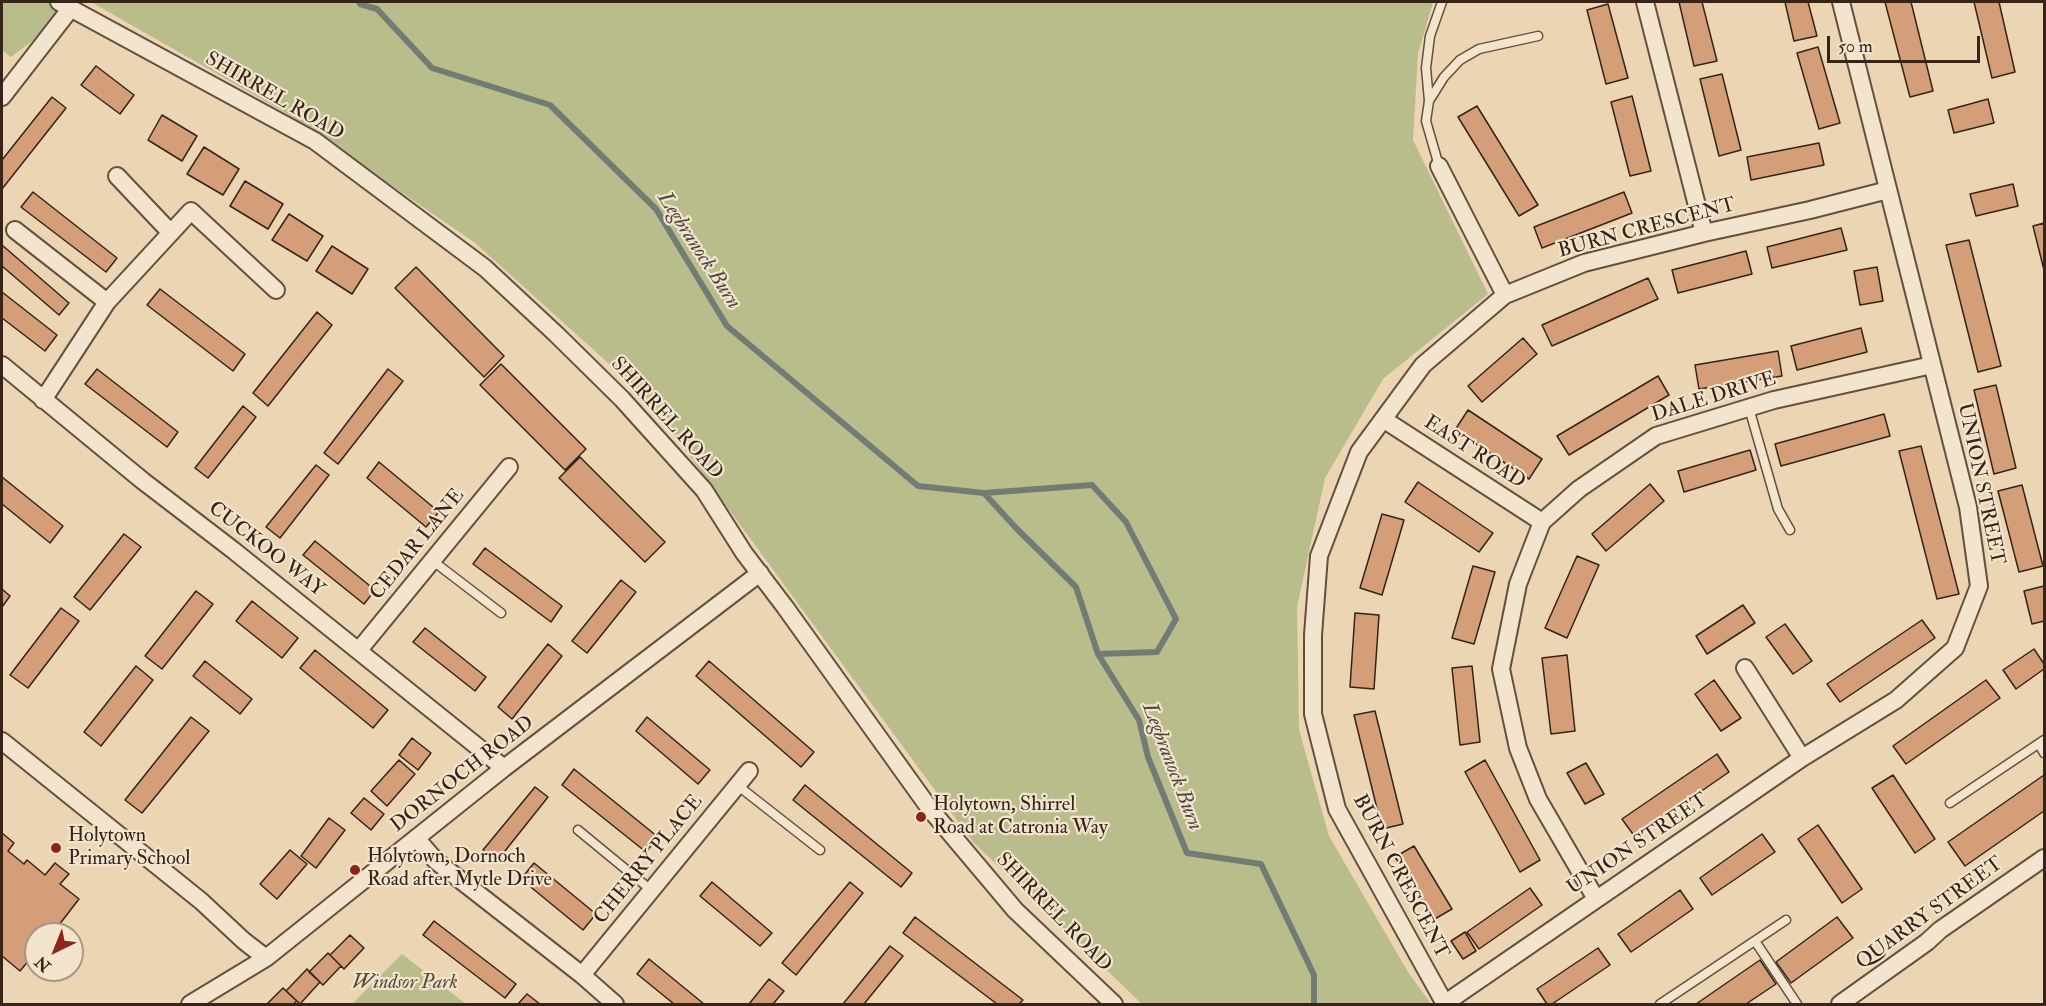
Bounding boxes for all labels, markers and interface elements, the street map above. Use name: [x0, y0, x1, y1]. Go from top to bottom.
scale bar: [1830, 24, 1983, 62]
text: 50 m: [1838, 35, 1873, 58]
street label: SHIRREL ROAD: [200, 48, 348, 146]
water label: Legbranock Burn: [651, 188, 745, 314]
street label: BURN CRESCENT: [1556, 194, 1738, 264]
street label: SHIRREL ROAD: [605, 353, 727, 485]
street label: DALE DRIVE: [1649, 368, 1779, 428]
street label: UNION STREET: [1951, 401, 2009, 567]
street label: EAST ROAD: [1419, 411, 1529, 495]
street label: CEDAR LANE: [366, 485, 470, 605]
street label: CUCKOO WAY: [203, 497, 329, 603]
water label: Legbranock Burn: [1135, 700, 1207, 834]
street label: DORNOCH ROAD: [387, 712, 539, 838]
street label: UNION STREET: [1563, 789, 1713, 901]
street label: CHERRY PLACE: [589, 790, 709, 930]
street label: BURN CRESCENT: [1347, 791, 1453, 963]
place label: Holytown, Shirrel Road at Catronia Way: [933, 794, 1108, 841]
marker: Holytown, Shirrel Road at Catronia Way: [914, 810, 928, 824]
place label: Holytown Primary School: [68, 825, 190, 872]
marker: Holytown Primary School: [49, 841, 63, 855]
place label: Holytown, Dornoch Road after Mytle Drive: [367, 846, 552, 893]
street label: SHIRREL ROAD: [990, 848, 1116, 978]
street label: QUARRY STREET: [1852, 853, 2008, 975]
marker: Holytown, Dornoch Road after Mytle Drive: [348, 863, 362, 877]
north arrow: [24, 922, 84, 982]
text: N: [31, 952, 55, 976]
park label: Windsor Park: [352, 972, 458, 996]

